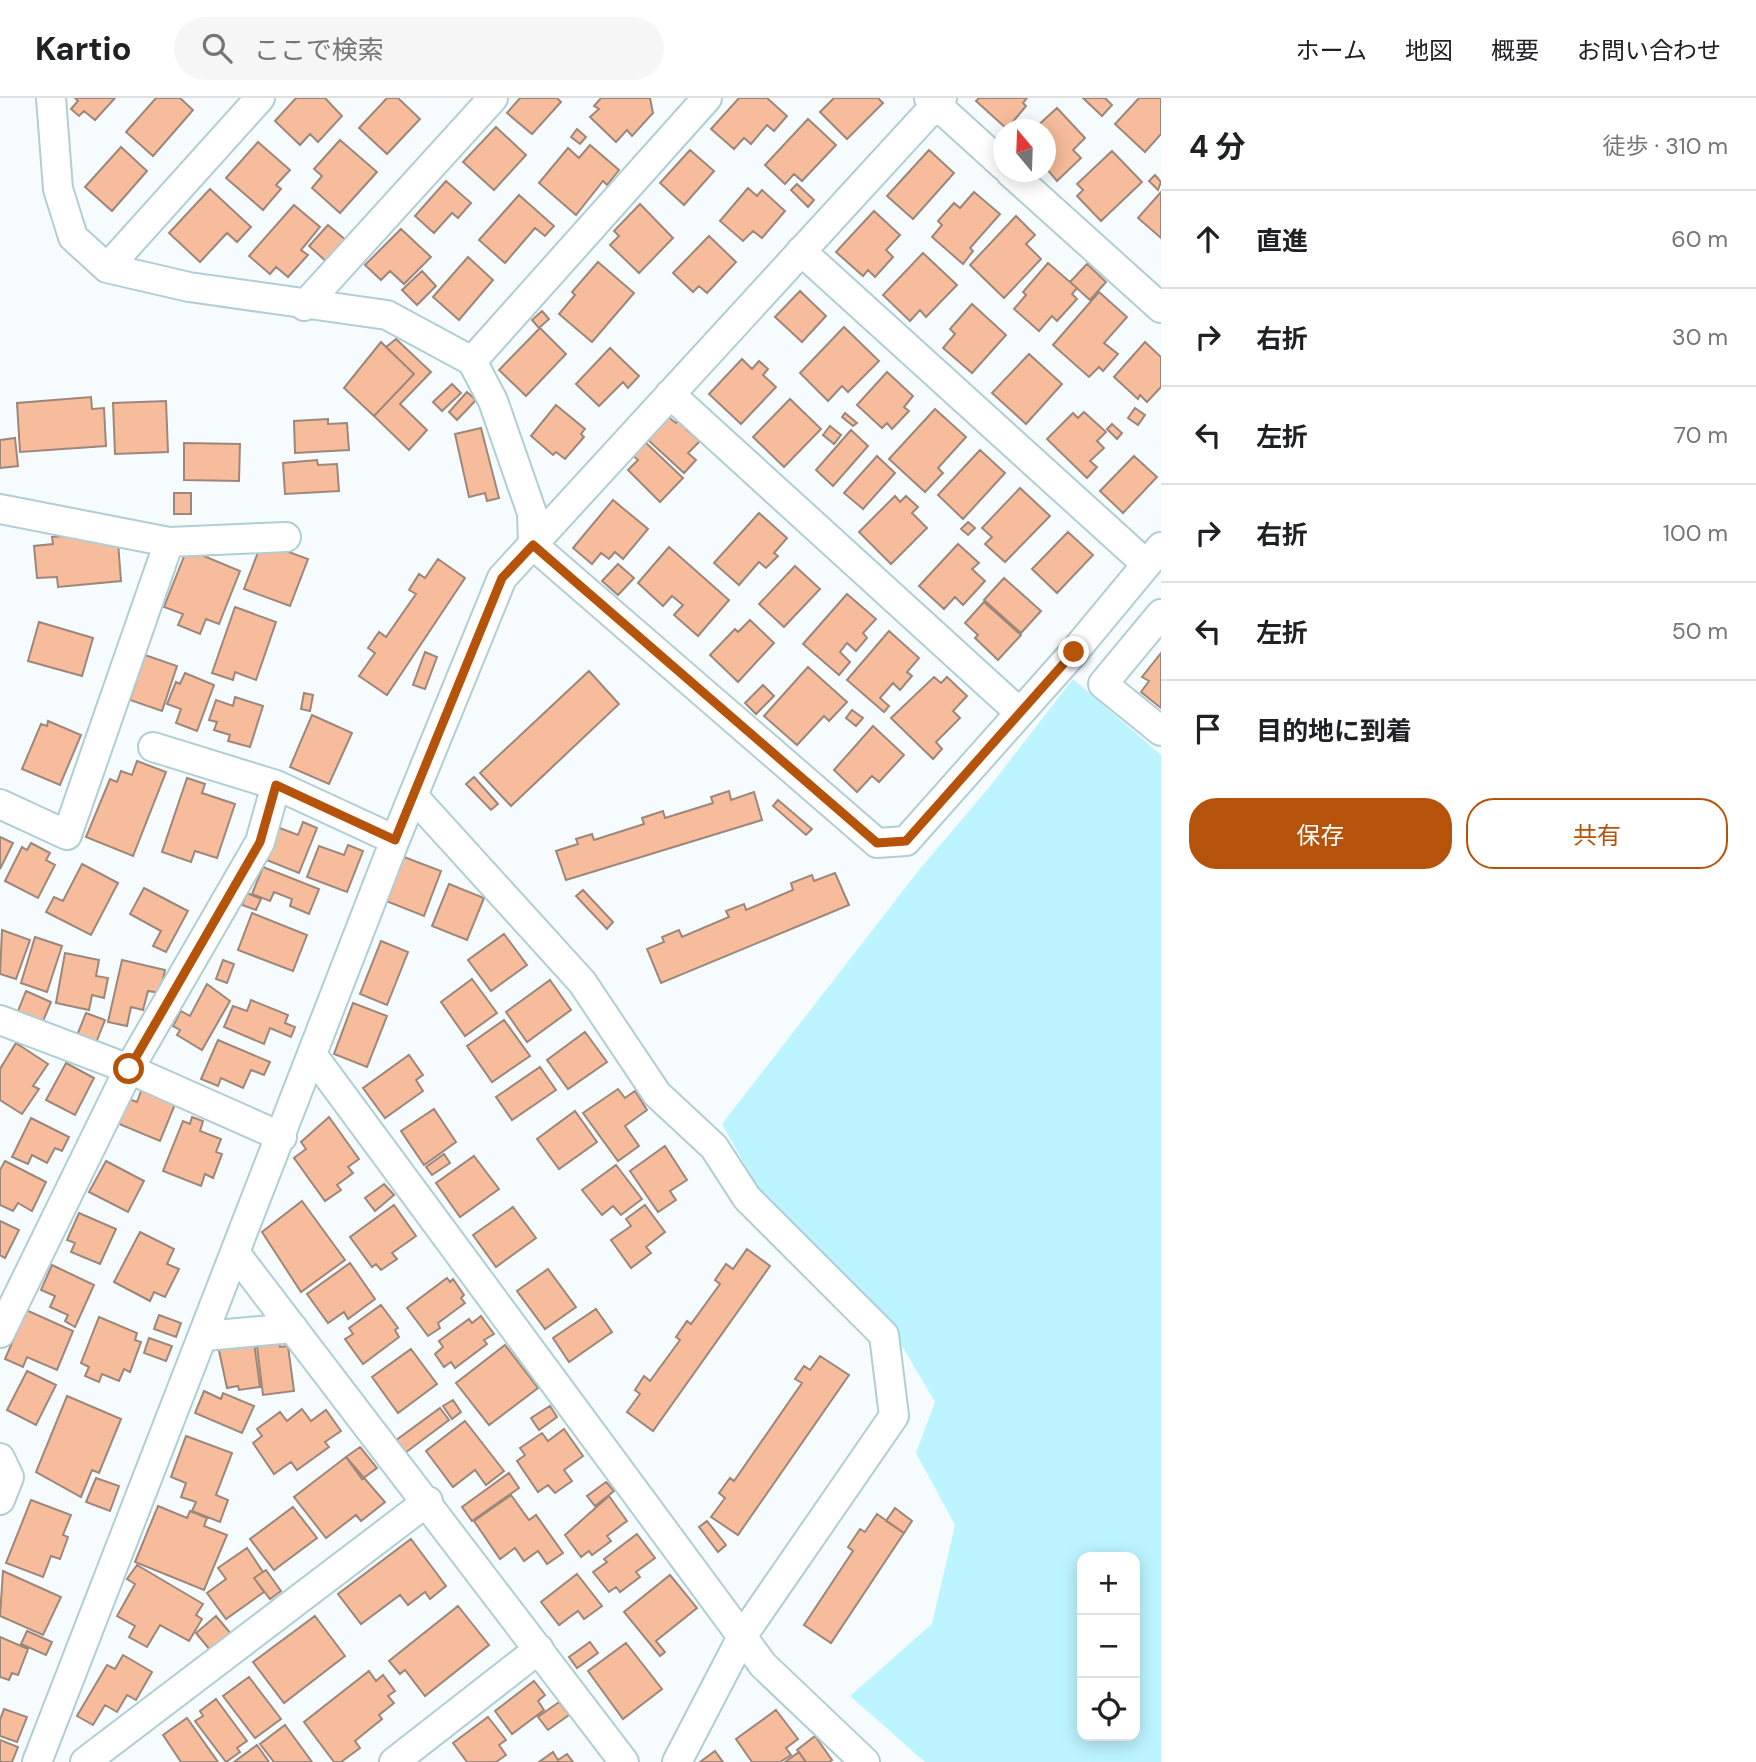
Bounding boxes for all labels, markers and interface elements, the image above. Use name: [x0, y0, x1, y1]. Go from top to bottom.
search box: [174, 17, 664, 80]
text: Kartio: [35, 27, 132, 70]
icon: search: [198, 29, 236, 67]
text: ここで検索: [254, 33, 384, 67]
text: ホーム: [1296, 35, 1367, 66]
text: 地図: [1405, 35, 1453, 66]
text: 概要: [1491, 35, 1539, 66]
text: お問い合わせ: [1577, 35, 1721, 66]
north arrow: [993, 119, 1056, 182]
text: 4 分: [1189, 127, 1246, 166]
text: 徒歩 · 310 m: [1602, 131, 1728, 161]
icon: ahead: [1189, 220, 1227, 258]
text: 直進: [1256, 224, 1308, 258]
text: 60 m: [1671, 224, 1728, 254]
icon: right: [1189, 318, 1227, 356]
text: 右折: [1256, 322, 1308, 356]
text: 30 m: [1672, 322, 1728, 352]
icon: left: [1189, 416, 1227, 454]
text: 左折: [1256, 420, 1308, 454]
text: 70 m: [1674, 420, 1728, 450]
icon: right: [1189, 514, 1227, 552]
text: 右折: [1256, 518, 1308, 552]
text: 100 m: [1663, 518, 1728, 548]
icon: left: [1189, 612, 1227, 650]
text: 左折: [1256, 616, 1308, 650]
text: 50 m: [1672, 616, 1728, 646]
route end: [1058, 636, 1089, 667]
icon: arrive: [1189, 710, 1227, 748]
text: 目的地に到着: [1256, 714, 1412, 748]
button: 保存: [1189, 798, 1452, 869]
button: 共有: [1466, 798, 1728, 869]
route start: [113, 1053, 144, 1084]
map controls: [1077, 1552, 1140, 1741]
button: +: [1077, 1552, 1140, 1615]
button: −: [1077, 1615, 1140, 1678]
button: locate: [1077, 1678, 1140, 1741]

